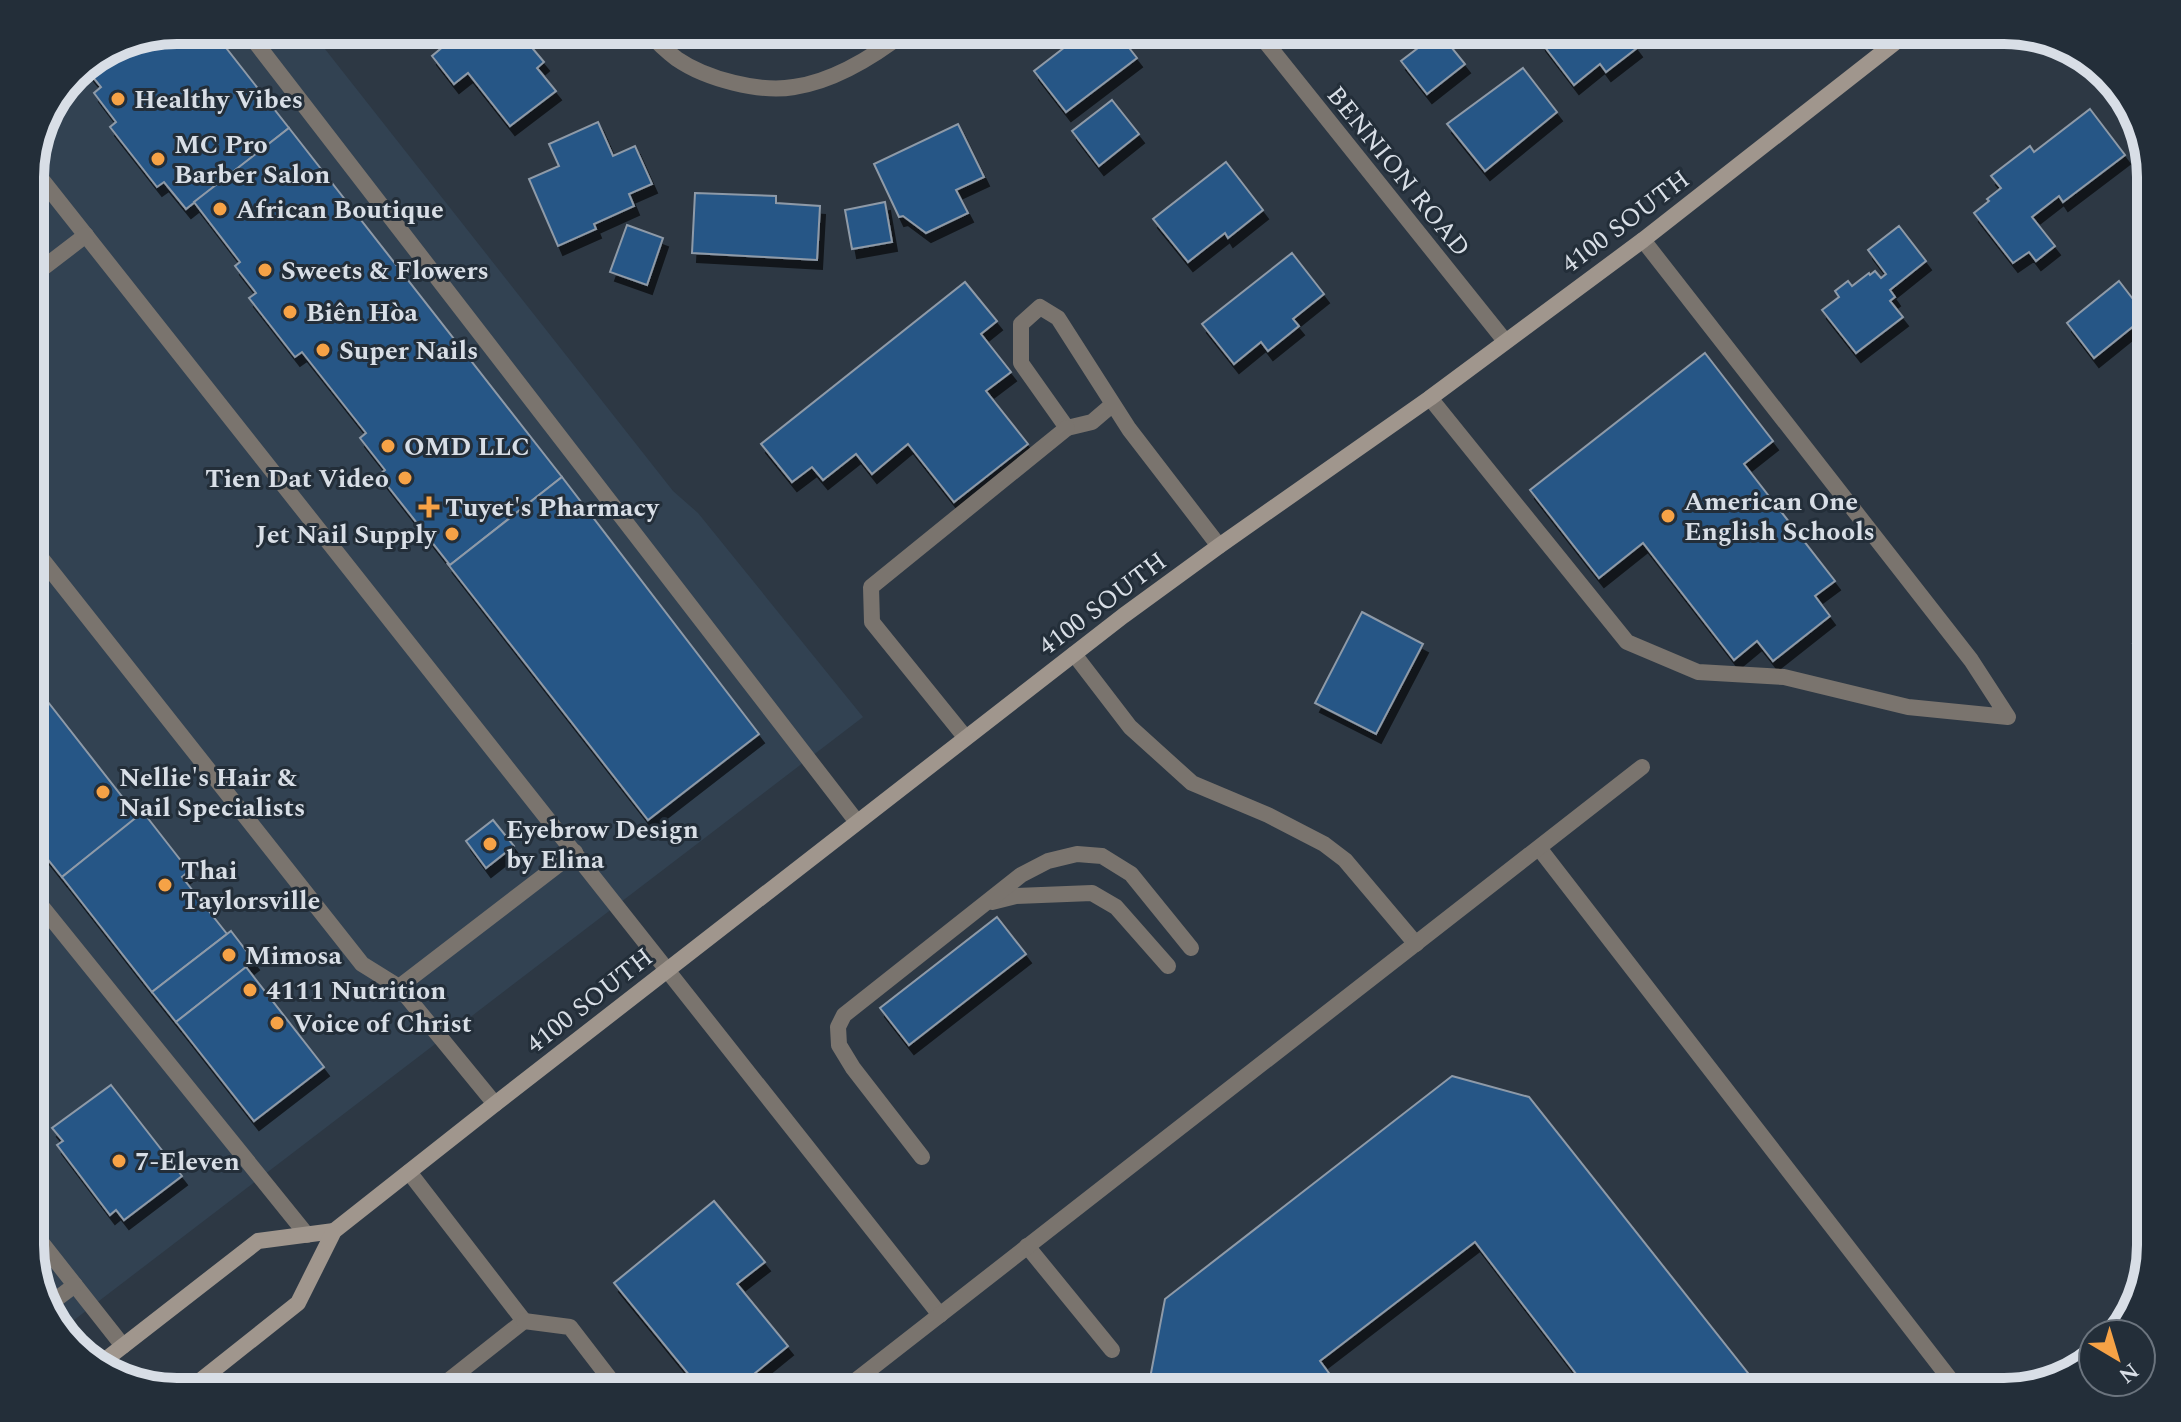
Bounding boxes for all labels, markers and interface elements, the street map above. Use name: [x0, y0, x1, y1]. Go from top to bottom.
street label: BENNION ROAD: [1316, 77, 1480, 266]
place label: Healthy Vibes: [134, 80, 303, 120]
marker: Healthy Vibes: [109, 90, 127, 108]
place label: MC Pro Barber Salon: [174, 125, 330, 195]
marker: MC Pro Barber Salon: [149, 150, 167, 168]
street label: 4100 SOUTH: [1553, 160, 1699, 284]
place label: African Boutique: [236, 190, 444, 230]
marker: African Boutique: [211, 200, 229, 218]
place label: Sweets & Flowers: [281, 251, 489, 291]
marker: Sweets & Flowers: [256, 261, 274, 279]
place label: Biên Hòa: [306, 293, 418, 333]
marker: Biên Hòa: [281, 303, 299, 321]
place label: Super Nails: [339, 331, 478, 371]
marker: Super Nails: [314, 341, 332, 359]
place label: OMD LLC: [404, 427, 530, 467]
marker: OMD LLC: [379, 437, 397, 455]
place label: Tien Dat Video: [205, 459, 389, 499]
marker: Tien Dat Video: [396, 469, 414, 487]
place label: American One English Schools: [1684, 482, 1875, 552]
place label: Tuyet's Pharmacy: [445, 488, 660, 528]
marker: Tuyet's Pharmacy: [420, 498, 438, 516]
marker: American One English Schools: [1659, 507, 1677, 525]
place label: Jet Nail Supply: [256, 515, 438, 555]
marker: Jet Nail Supply: [443, 525, 461, 543]
street label: 4100 SOUTH: [1030, 542, 1176, 666]
place label: Nellie's Hair & Nail Specialists: [119, 758, 305, 828]
marker: Nellie's Hair & Nail Specialists: [94, 783, 112, 801]
place label: Eyebrow Design by Elina: [506, 810, 699, 880]
marker: Eyebrow Design by Elina: [481, 835, 499, 853]
place label: Thai Taylorsville: [181, 851, 320, 921]
marker: Thai Taylorsville: [156, 876, 174, 894]
place label: Mimosa: [245, 936, 343, 976]
street label: 4100 SOUTH: [517, 938, 662, 1064]
marker: Mimosa: [220, 946, 238, 964]
place label: 4111 Nutrition: [266, 971, 446, 1011]
marker: 4111 Nutrition: [241, 981, 259, 999]
place label: Voice of Christ: [293, 1004, 472, 1044]
marker: Voice of Christ: [268, 1014, 286, 1032]
place label: 7-Eleven: [135, 1142, 240, 1182]
marker: 7-Eleven: [110, 1152, 128, 1170]
north arrow: [2077, 1318, 2157, 1398]
text: N: [2111, 1354, 2146, 1391]

